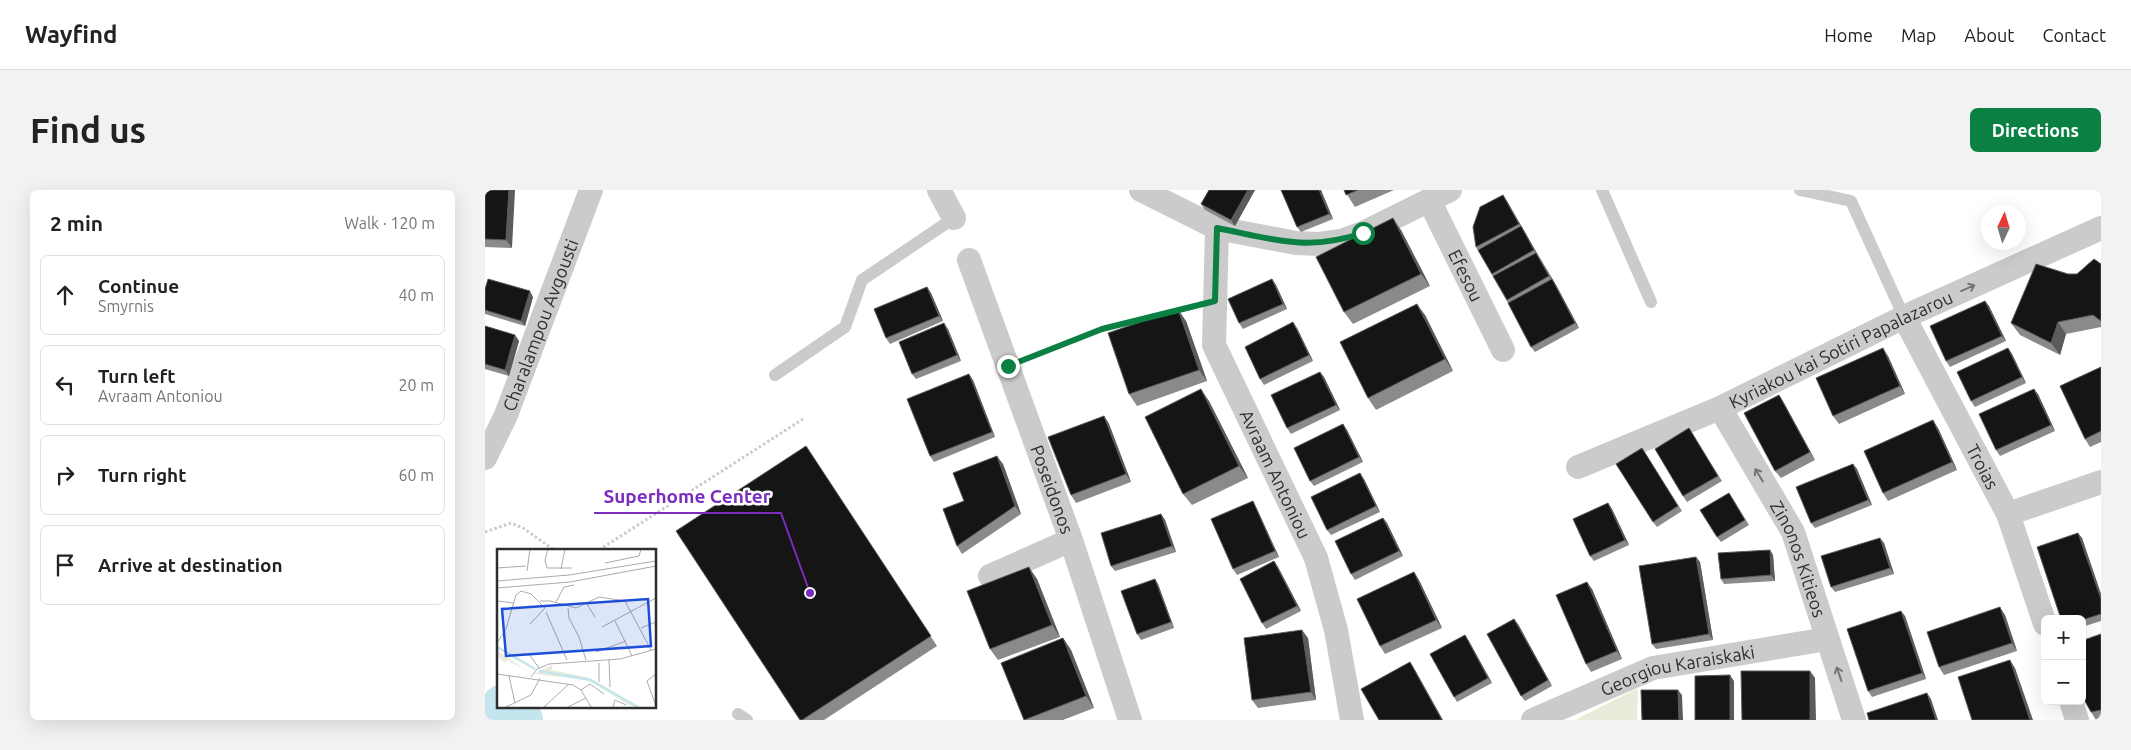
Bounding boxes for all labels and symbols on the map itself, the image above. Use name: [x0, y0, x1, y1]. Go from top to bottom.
north arrow: [1981, 205, 2026, 250]
route start: [1352, 222, 1375, 245]
street label: Charalampou Avgousti: [498, 236, 582, 414]
street label: Efesou: [1445, 246, 1487, 305]
one-way arrow: [1960, 282, 1975, 292]
street label: Kyriakou kai Sotiri Papalazarou: [1726, 286, 1956, 412]
route end: [997, 355, 1020, 378]
street label: Avraam Antoniou: [1236, 406, 1315, 542]
street label: Troias: [1963, 440, 2003, 493]
street label: Poseidonos: [1027, 442, 1078, 537]
one-way arrow: [1754, 469, 1764, 483]
callout: Superhome Center: [594, 479, 781, 513]
text: Superhome Center: [603, 485, 771, 507]
street label: Zinonos Kitieos: [1767, 497, 1830, 620]
inset map: [497, 549, 656, 708]
street label: Georgiou Karaiskaki: [1597, 641, 1756, 700]
one-way arrow: [1833, 666, 1843, 682]

